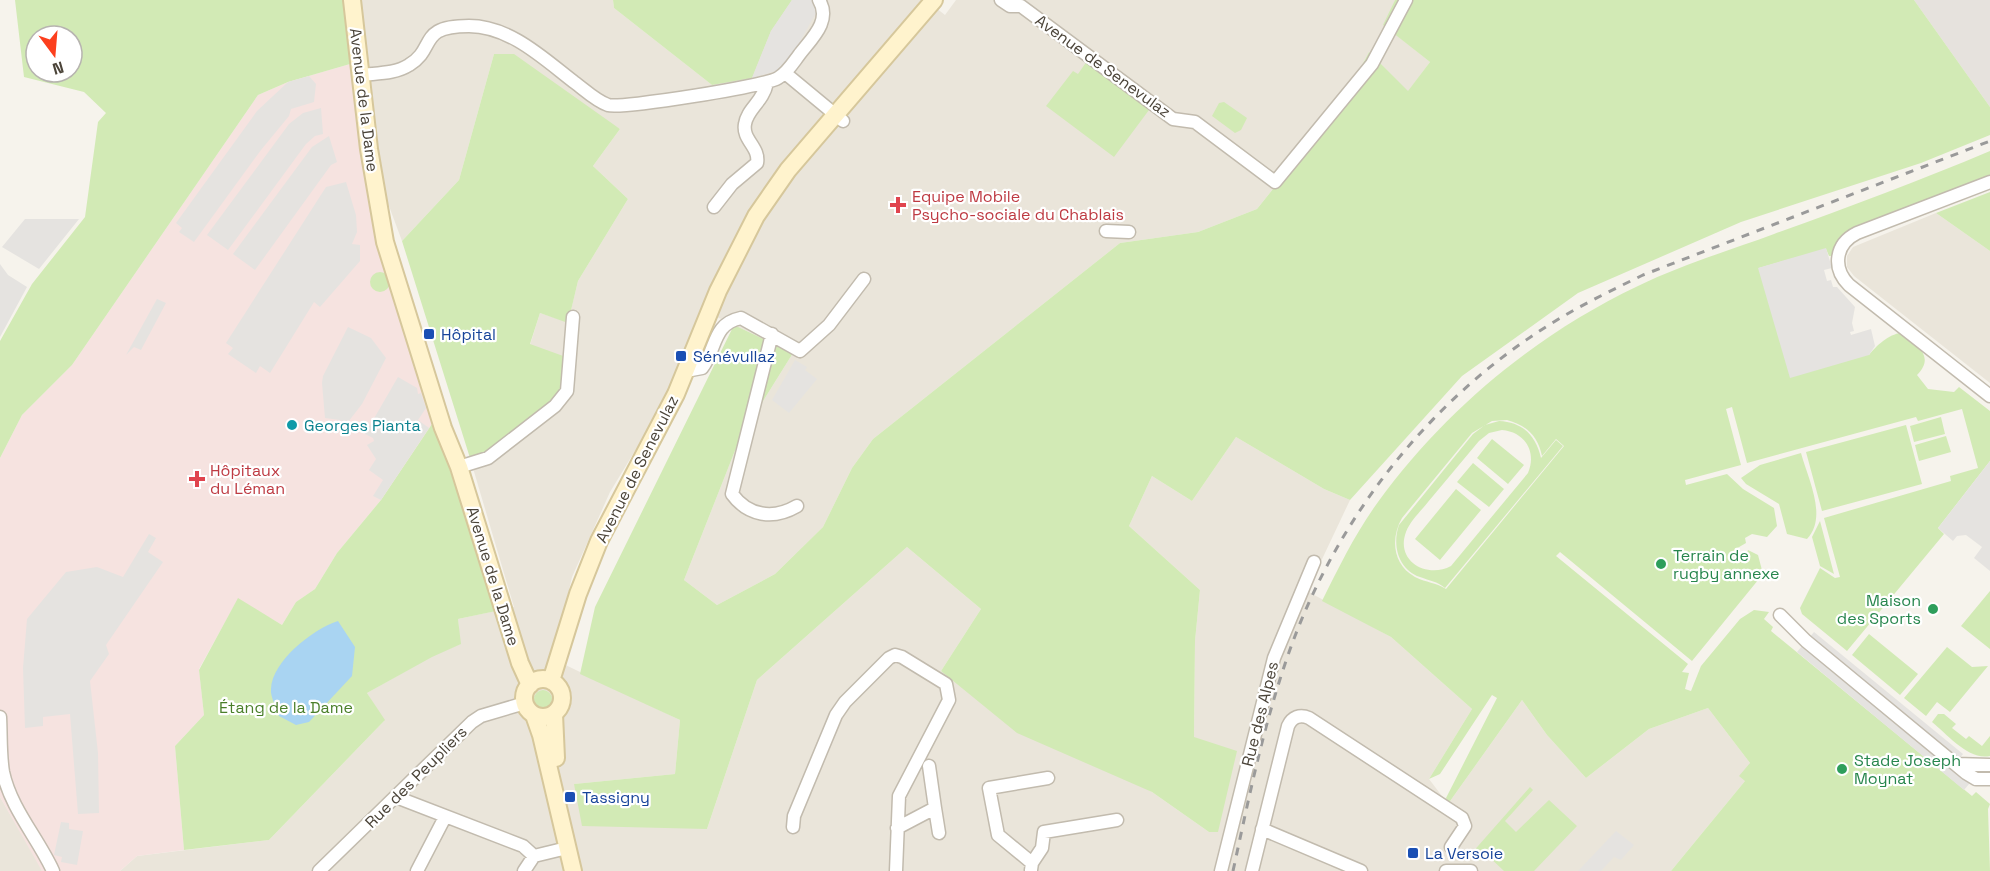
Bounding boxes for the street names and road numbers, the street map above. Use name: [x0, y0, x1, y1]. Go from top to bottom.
street label: Avenue de Senevulaz: [1031, 10, 1175, 122]
street label: Avenue de la Dame: [345, 27, 383, 173]
street label: Avenue de Senevulaz: [591, 392, 683, 546]
street label: Avenue de la Dame: [462, 504, 524, 648]
street label: Rue des Alpes: [1237, 659, 1283, 769]
street label: Rue des Peupliers: [360, 721, 472, 833]

